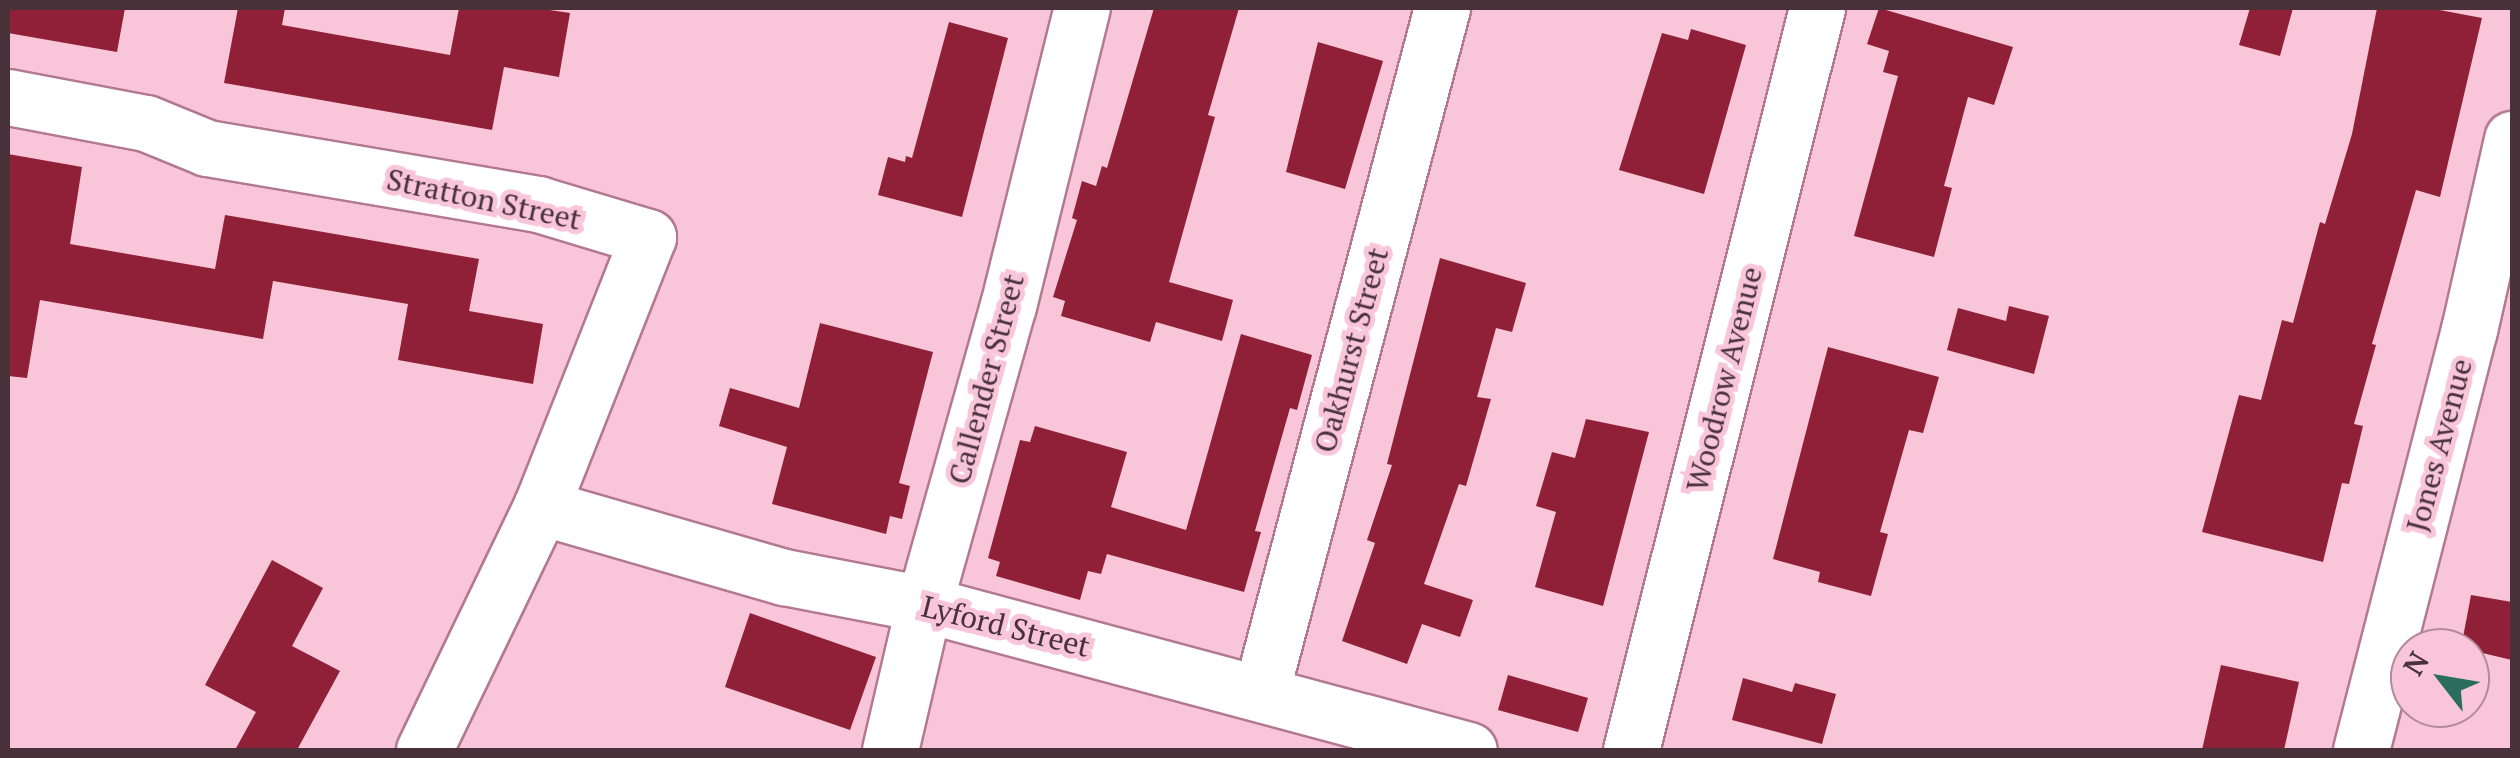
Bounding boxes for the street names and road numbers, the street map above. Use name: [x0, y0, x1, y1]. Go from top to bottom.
street label: Stratton Street: [383, 161, 585, 237]
street label: Oakhurst Street: [1306, 244, 1396, 456]
street label: Woodrow Avenue: [1679, 263, 1769, 495]
street label: Callender Street: [941, 270, 1031, 488]
street label: Jones Avenue: [2399, 354, 2479, 536]
street label: Lyford Street: [918, 588, 1094, 664]

